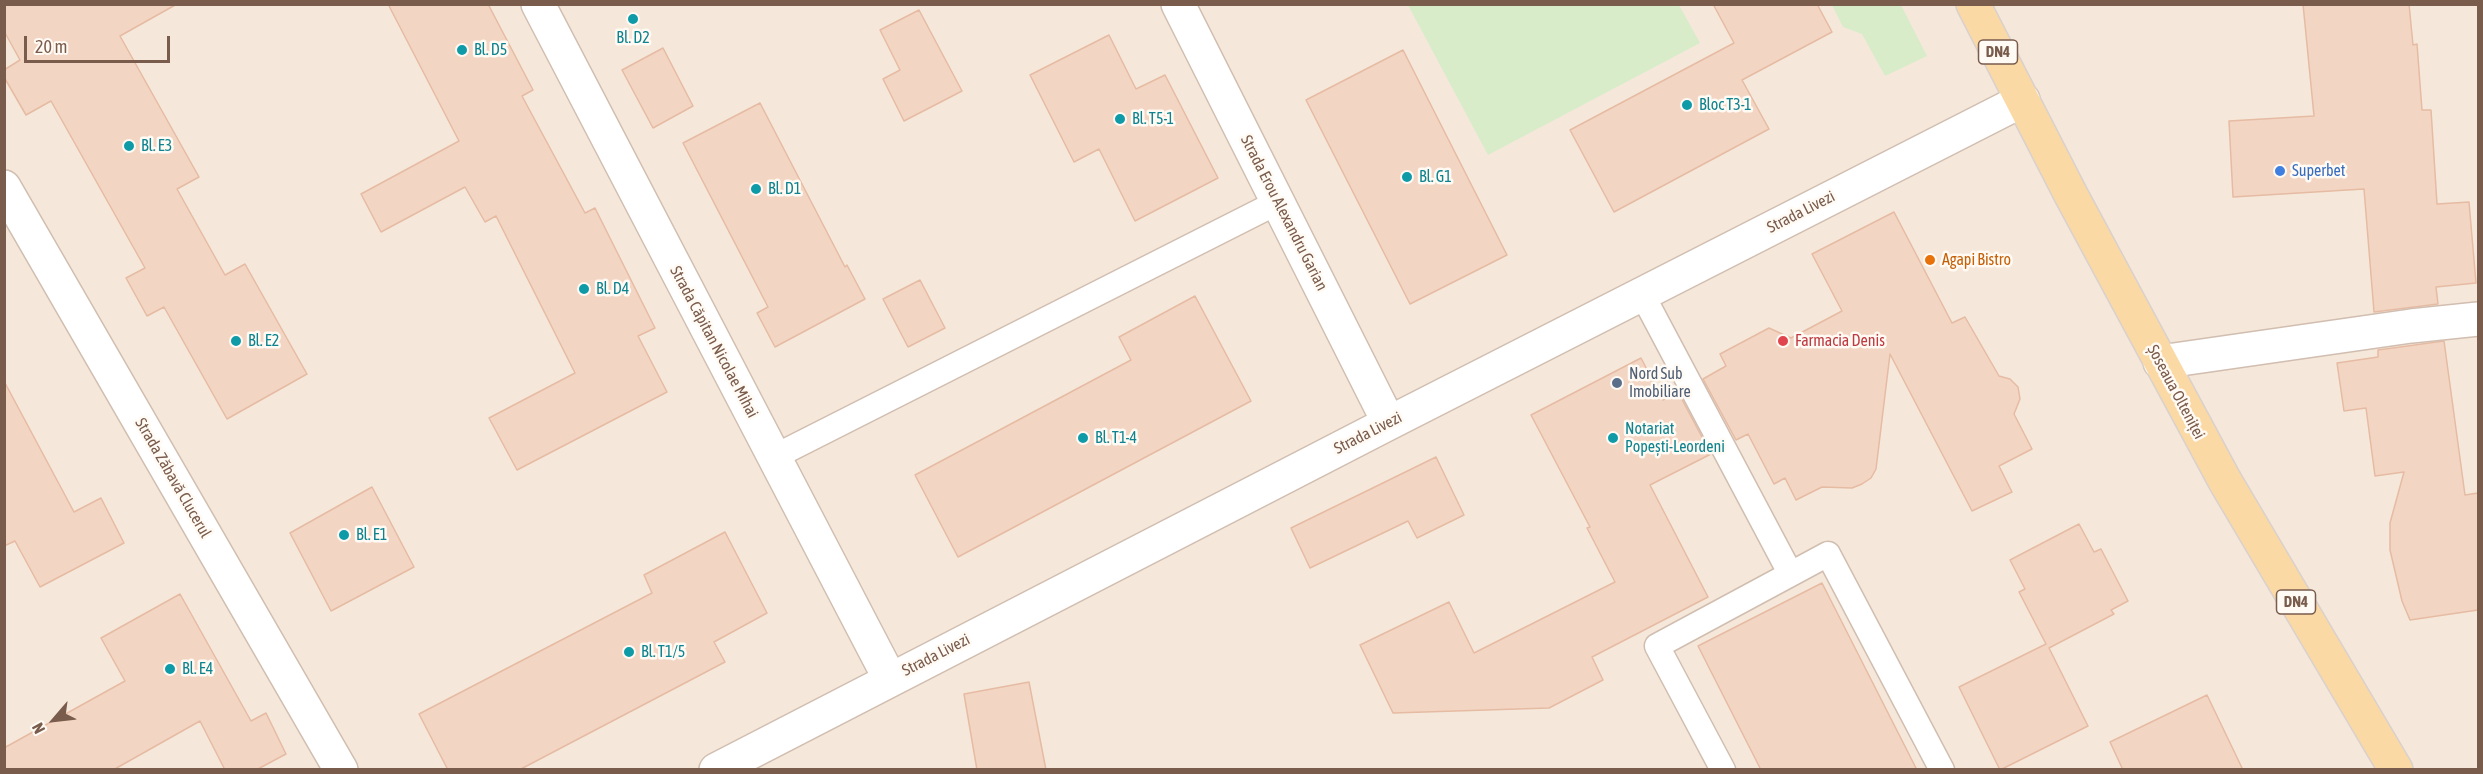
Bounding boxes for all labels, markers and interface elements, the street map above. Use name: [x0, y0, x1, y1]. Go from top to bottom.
marker: Bl. D2: [626, 12, 640, 26]
scale bar: [27, 24, 172, 62]
place label: Bl. D2: [616, 28, 650, 48]
text: 20 m: [35, 36, 67, 57]
place label: Bl. D5: [474, 40, 507, 60]
road number: DN4: [1978, 40, 2018, 64]
marker: Bl. D5: [455, 43, 469, 57]
place label: Bloc T3-1: [1699, 95, 1752, 115]
marker: Bloc T3-1: [1680, 98, 1694, 112]
place label: Bl. T5-1: [1132, 109, 1174, 129]
marker: Bl. T5-1: [1113, 112, 1127, 126]
street label: Strada Erou Alexandru Garian: [1236, 132, 1332, 294]
place label: Bl. E3: [141, 136, 172, 156]
marker: Bl. E3: [122, 139, 136, 153]
place label: Superbet: [2292, 161, 2345, 181]
marker: Superbet: [2273, 164, 2287, 178]
place label: Bl. G1: [1419, 167, 1452, 187]
marker: Bl. G1: [1400, 170, 1414, 184]
place label: Bl. D1: [768, 179, 801, 199]
marker: Bl. D1: [749, 182, 763, 196]
street label: Strada Livezi: [1764, 187, 1838, 237]
place label: Agapi Bistro: [1942, 250, 2011, 270]
marker: Agapi Bistro: [1923, 253, 1937, 267]
street label: Strada Căpitan Nicolae Mihai: [666, 263, 762, 421]
place label: Bl. D4: [596, 279, 629, 299]
marker: Bl. D4: [577, 282, 591, 296]
place label: Bl. E2: [248, 331, 279, 351]
place label: Farmacia Denis: [1795, 331, 1885, 351]
marker: Bl. E2: [229, 334, 243, 348]
marker: Farmacia Denis: [1776, 334, 1790, 348]
street label: Șoseaua Olteniței: [2143, 342, 2209, 442]
place label: Nord Sub Imobiliare: [1629, 364, 1691, 402]
marker: Nord Sub Imobiliare: [1610, 376, 1624, 390]
street label: Strada Livezi: [1331, 408, 1405, 458]
street label: Strada Zăbavă Clucerul: [131, 415, 215, 541]
place label: Notariat Popești-Leordeni: [1625, 419, 1725, 457]
place label: Bl. T1-4: [1095, 428, 1137, 448]
marker: Bl. T1-4: [1076, 431, 1090, 445]
marker: Notariat Popești-Leordeni: [1606, 431, 1620, 445]
place label: Bl. E1: [356, 525, 387, 545]
marker: Bl. E1: [337, 528, 351, 542]
road number: DN4: [2276, 590, 2316, 614]
street label: Strada Livezi: [899, 630, 973, 680]
place label: Bl. T1/5: [641, 642, 685, 662]
marker: Bl. T1/5: [622, 645, 636, 659]
place label: Bl. E4: [182, 659, 213, 679]
marker: Bl. E4: [163, 662, 177, 676]
north arrow: [24, 690, 84, 750]
text: N: [28, 720, 48, 737]

